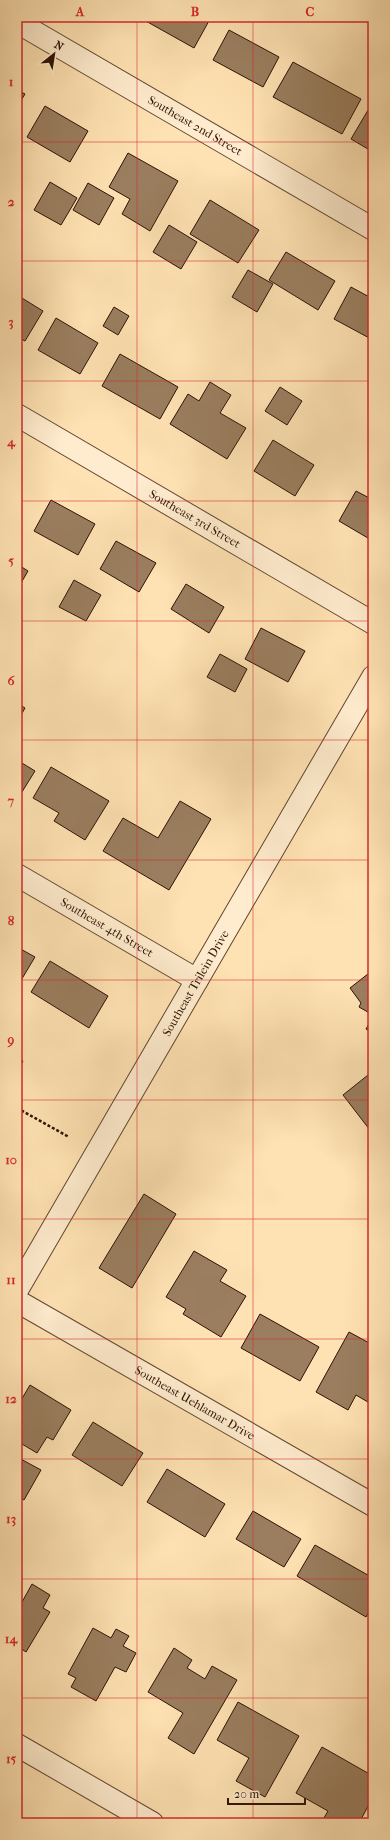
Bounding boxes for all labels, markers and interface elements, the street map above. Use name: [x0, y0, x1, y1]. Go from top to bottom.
text: A: [75, 4, 85, 19]
text: B: [191, 4, 200, 19]
text: C: [306, 4, 315, 19]
north arrow: [34, 34, 74, 74]
text: N: [52, 38, 66, 54]
text: 1: [9, 74, 14, 89]
street label: Southeast 2nd Street: [145, 93, 245, 159]
text: 2: [8, 194, 15, 209]
text: 3: [8, 314, 14, 330]
text: 4: [6, 434, 16, 450]
street label: Southeast 3rd Street: [147, 487, 244, 551]
text: 5: [8, 553, 14, 568]
text: 6: [7, 673, 15, 688]
text: 7: [7, 793, 15, 808]
street label: Southeast 4th Street: [58, 895, 156, 960]
text: 8: [8, 913, 15, 928]
street label: Southeast Trilein Drive: [159, 928, 232, 1039]
text: 9: [7, 1032, 15, 1048]
text: 10: [5, 1152, 17, 1167]
text: 11: [6, 1272, 16, 1287]
street label: Southeast Uehlamar Drive: [132, 1363, 257, 1443]
text: 12: [5, 1391, 17, 1406]
text: 13: [6, 1511, 16, 1527]
text: 14: [5, 1631, 18, 1647]
text: 15: [6, 1751, 16, 1766]
scale bar: [228, 1780, 305, 1806]
text: 20 m: [234, 1787, 259, 1801]

